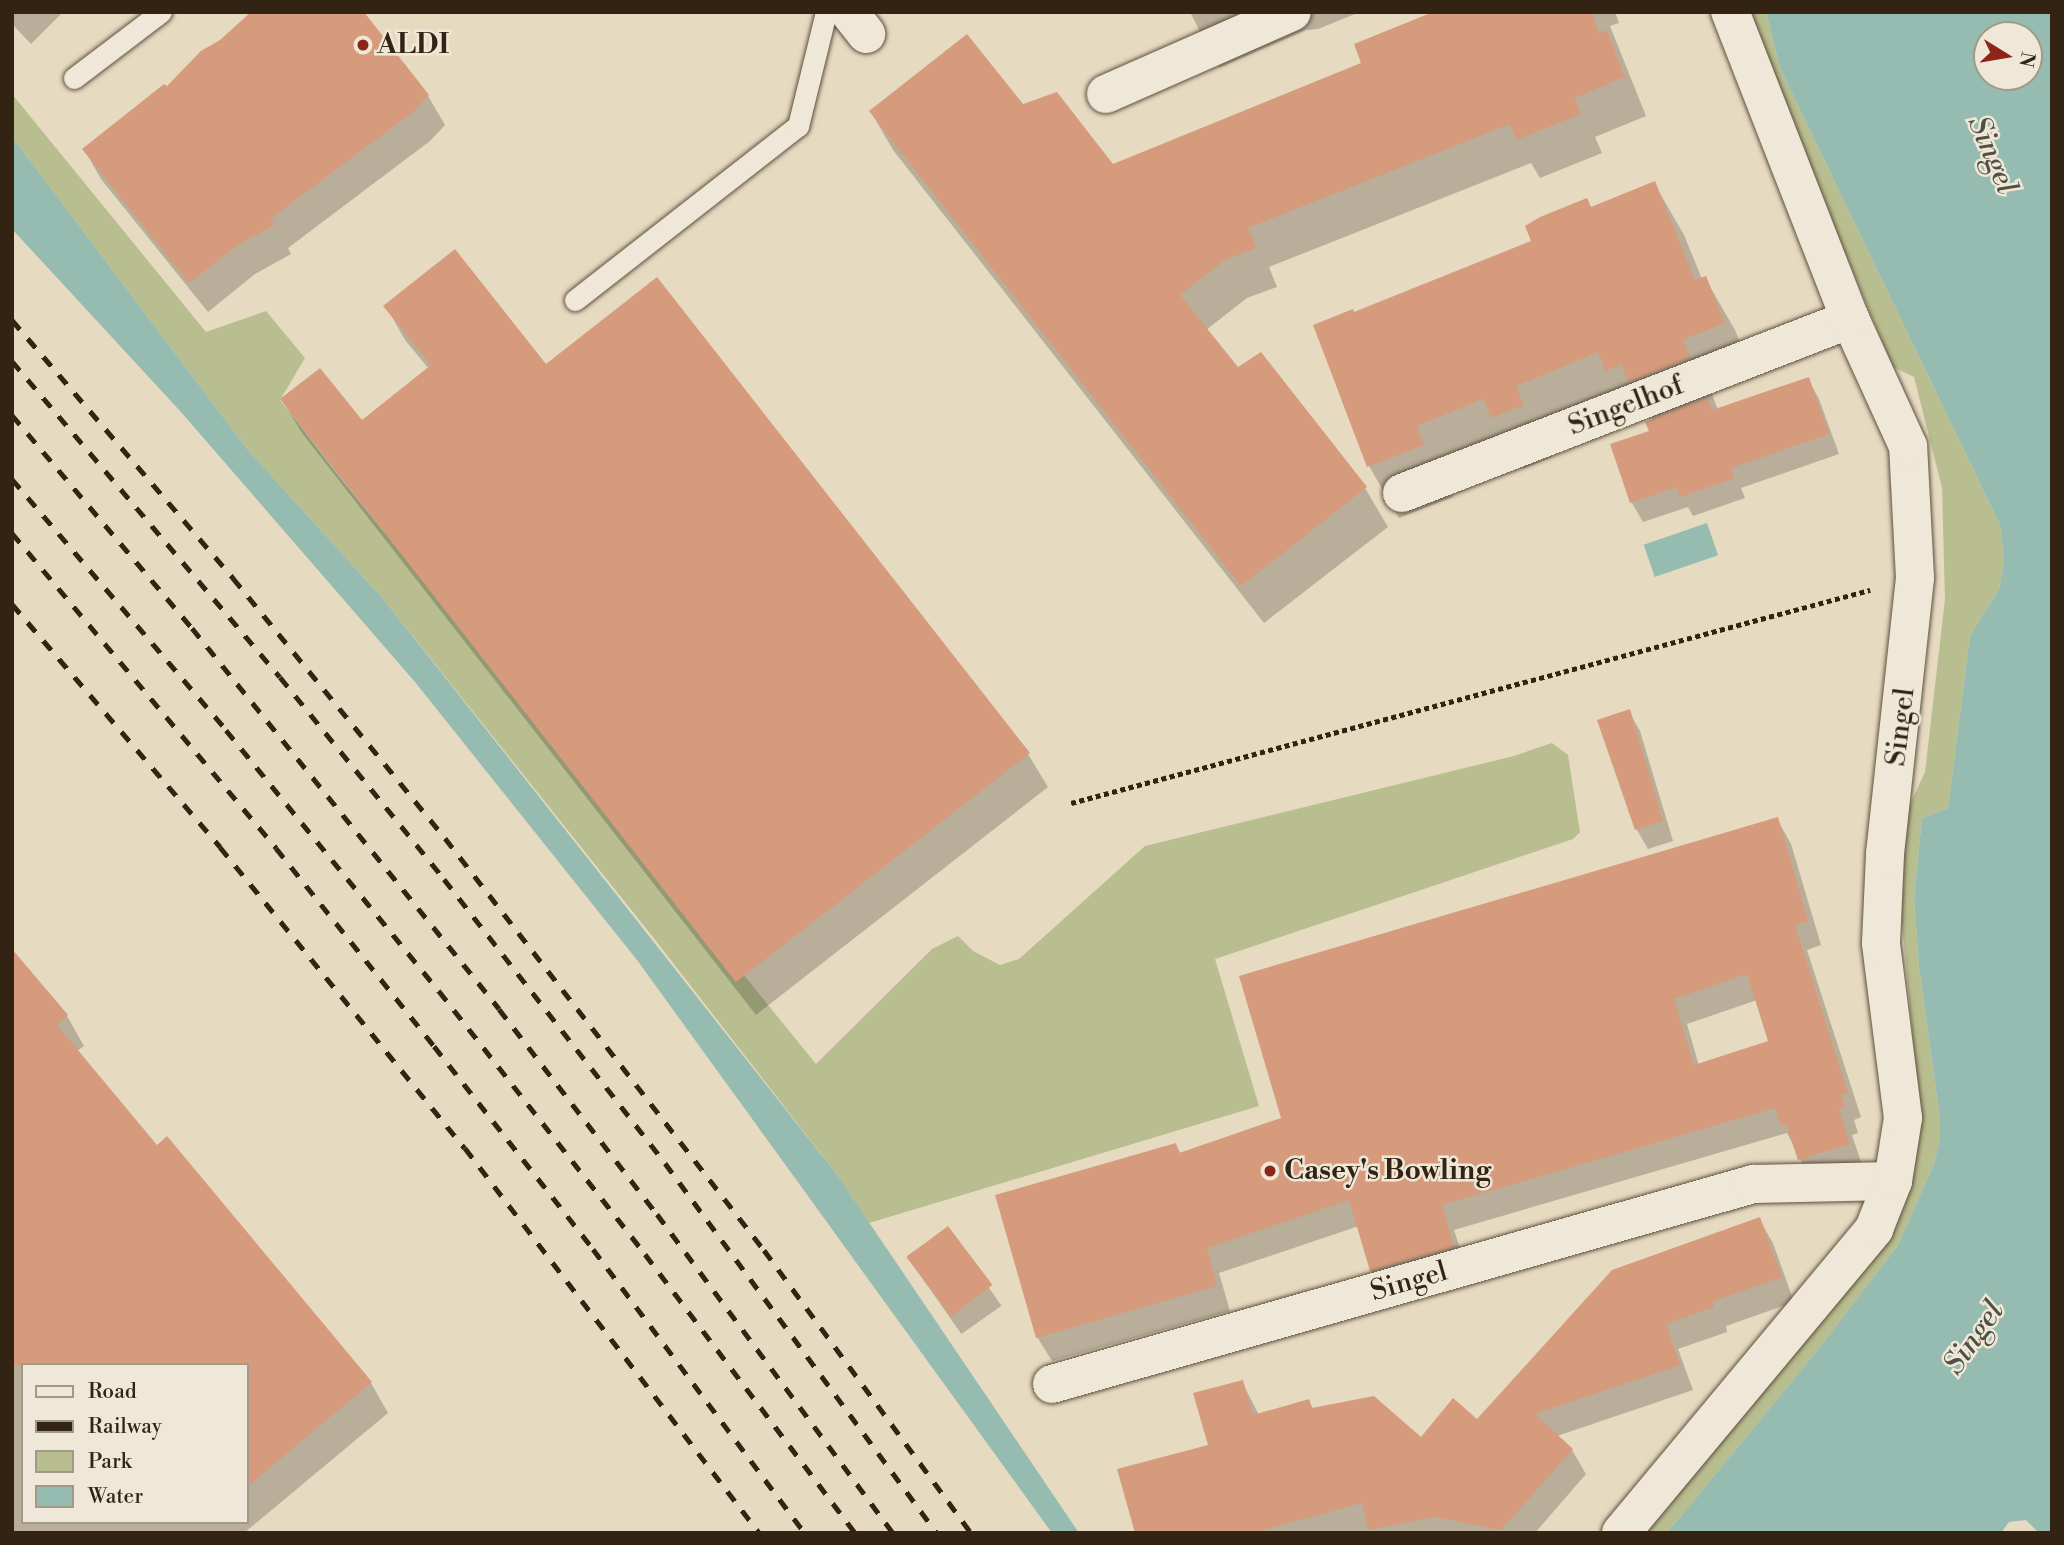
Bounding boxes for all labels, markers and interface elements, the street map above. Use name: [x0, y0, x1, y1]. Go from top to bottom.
north arrow: [1973, 21, 2043, 91]
place label: ALDI: [377, 28, 449, 62]
marker: ALDI: [355, 37, 371, 53]
text: N: [2013, 50, 2040, 69]
water label: Singel: [1959, 110, 2025, 200]
street label: Singelhof: [1564, 369, 1688, 443]
street label: Singel: [1880, 686, 1922, 768]
place label: Casey's Bowling: [1284, 1154, 1491, 1188]
marker: Casey's Bowling: [1262, 1163, 1278, 1179]
street label: Singel: [1367, 1255, 1451, 1309]
water label: Singel: [1936, 1294, 2012, 1382]
legend: [21, 1363, 248, 1524]
text: Road: [88, 1379, 137, 1405]
text: Railway: [88, 1414, 162, 1440]
text: Park: [88, 1449, 132, 1475]
text: Water: [88, 1484, 143, 1510]

